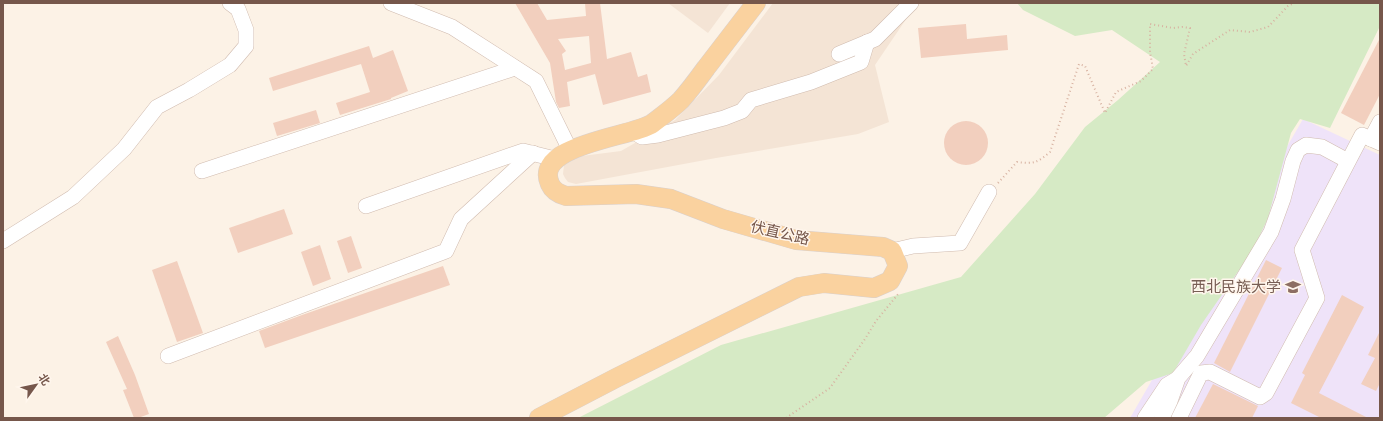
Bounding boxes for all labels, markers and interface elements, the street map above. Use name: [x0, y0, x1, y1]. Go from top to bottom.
street label: 伏直公路: [749, 217, 811, 249]
place label: 西北民族大学: [1191, 277, 1281, 296]
school or university icon: 西北民族大学: [1284, 278, 1302, 296]
north arrow: [16, 365, 56, 405]
text: 北: [36, 371, 53, 388]

